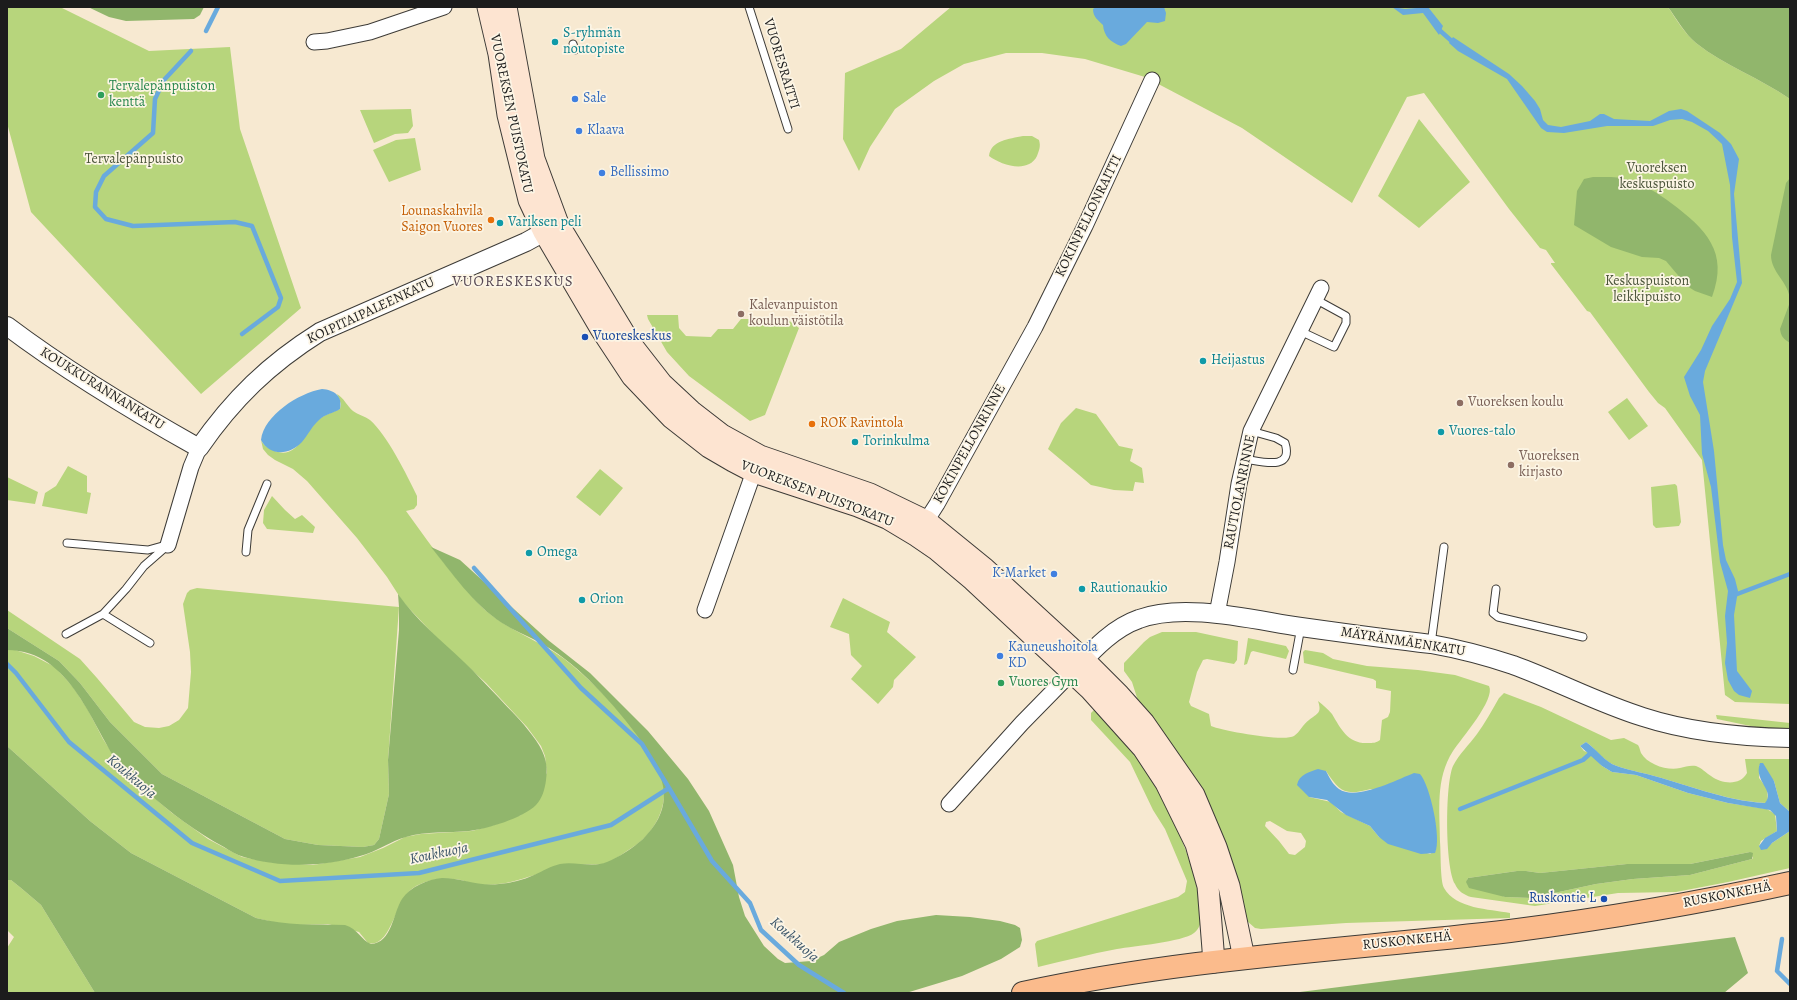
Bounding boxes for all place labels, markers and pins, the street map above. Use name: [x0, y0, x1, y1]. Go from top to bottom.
place label: S-ryhmän noutopiste: [563, 26, 625, 58]
marker: S-ryhmän noutopiste: [550, 37, 560, 47]
place label: Tervalepänpuiston kenttä: [109, 79, 215, 112]
marker: Tervalepänpuiston kenttä: [96, 90, 106, 100]
place label: Sale: [583, 91, 606, 107]
marker: Sale: [570, 94, 580, 104]
place label: Klaava: [587, 123, 625, 139]
marker: Klaava: [574, 126, 584, 136]
place label: Bellissimo: [610, 165, 669, 181]
marker: Bellissimo: [597, 168, 607, 178]
place label: Lounaskahvila Saigon Vuores: [401, 204, 483, 236]
marker: Lounaskahvila Saigon Vuores: [486, 215, 496, 225]
place label: Variksen peli: [508, 215, 582, 231]
marker: Variksen peli: [495, 218, 505, 228]
place label: Kalevanpuiston koulun väistötila: [749, 298, 844, 330]
marker: Kalevanpuiston koulun väistötila: [736, 309, 746, 319]
place label: Vuoreskeskus: [593, 329, 671, 345]
marker: Vuoreskeskus: [580, 332, 590, 342]
place label: Heijastus: [1211, 353, 1265, 369]
marker: Heijastus: [1198, 356, 1208, 366]
place label: Vuoreksen koulu: [1468, 395, 1564, 411]
marker: Vuoreksen koulu: [1455, 398, 1465, 408]
place label: ROK Ravintola: [820, 416, 904, 432]
marker: ROK Ravintola: [807, 419, 817, 429]
place label: Vuores-talo: [1449, 424, 1515, 440]
marker: Vuores-talo: [1436, 427, 1446, 437]
place label: Torinkulma: [863, 434, 930, 450]
marker: Torinkulma: [850, 437, 860, 447]
place label: Vuoreksen kirjasto: [1519, 449, 1580, 482]
marker: Vuoreksen kirjasto: [1506, 460, 1516, 470]
place label: Omega: [537, 545, 578, 561]
marker: Omega: [524, 548, 534, 558]
place label: K-Market: [992, 566, 1046, 582]
marker: K-Market: [1049, 569, 1059, 579]
place label: Rautionaukio: [1090, 581, 1168, 597]
marker: Rautionaukio: [1077, 584, 1087, 594]
place label: Orion: [590, 592, 624, 608]
marker: Orion: [577, 595, 587, 605]
place label: Kauneushoitola KD: [1008, 640, 1098, 672]
marker: Kauneushoitola KD: [995, 651, 1005, 661]
place label: Vuores Gym: [1009, 675, 1078, 691]
marker: Vuores Gym: [996, 678, 1006, 688]
place label: Ruskontie L: [1529, 891, 1596, 907]
marker: Ruskontie L: [1599, 894, 1609, 904]

